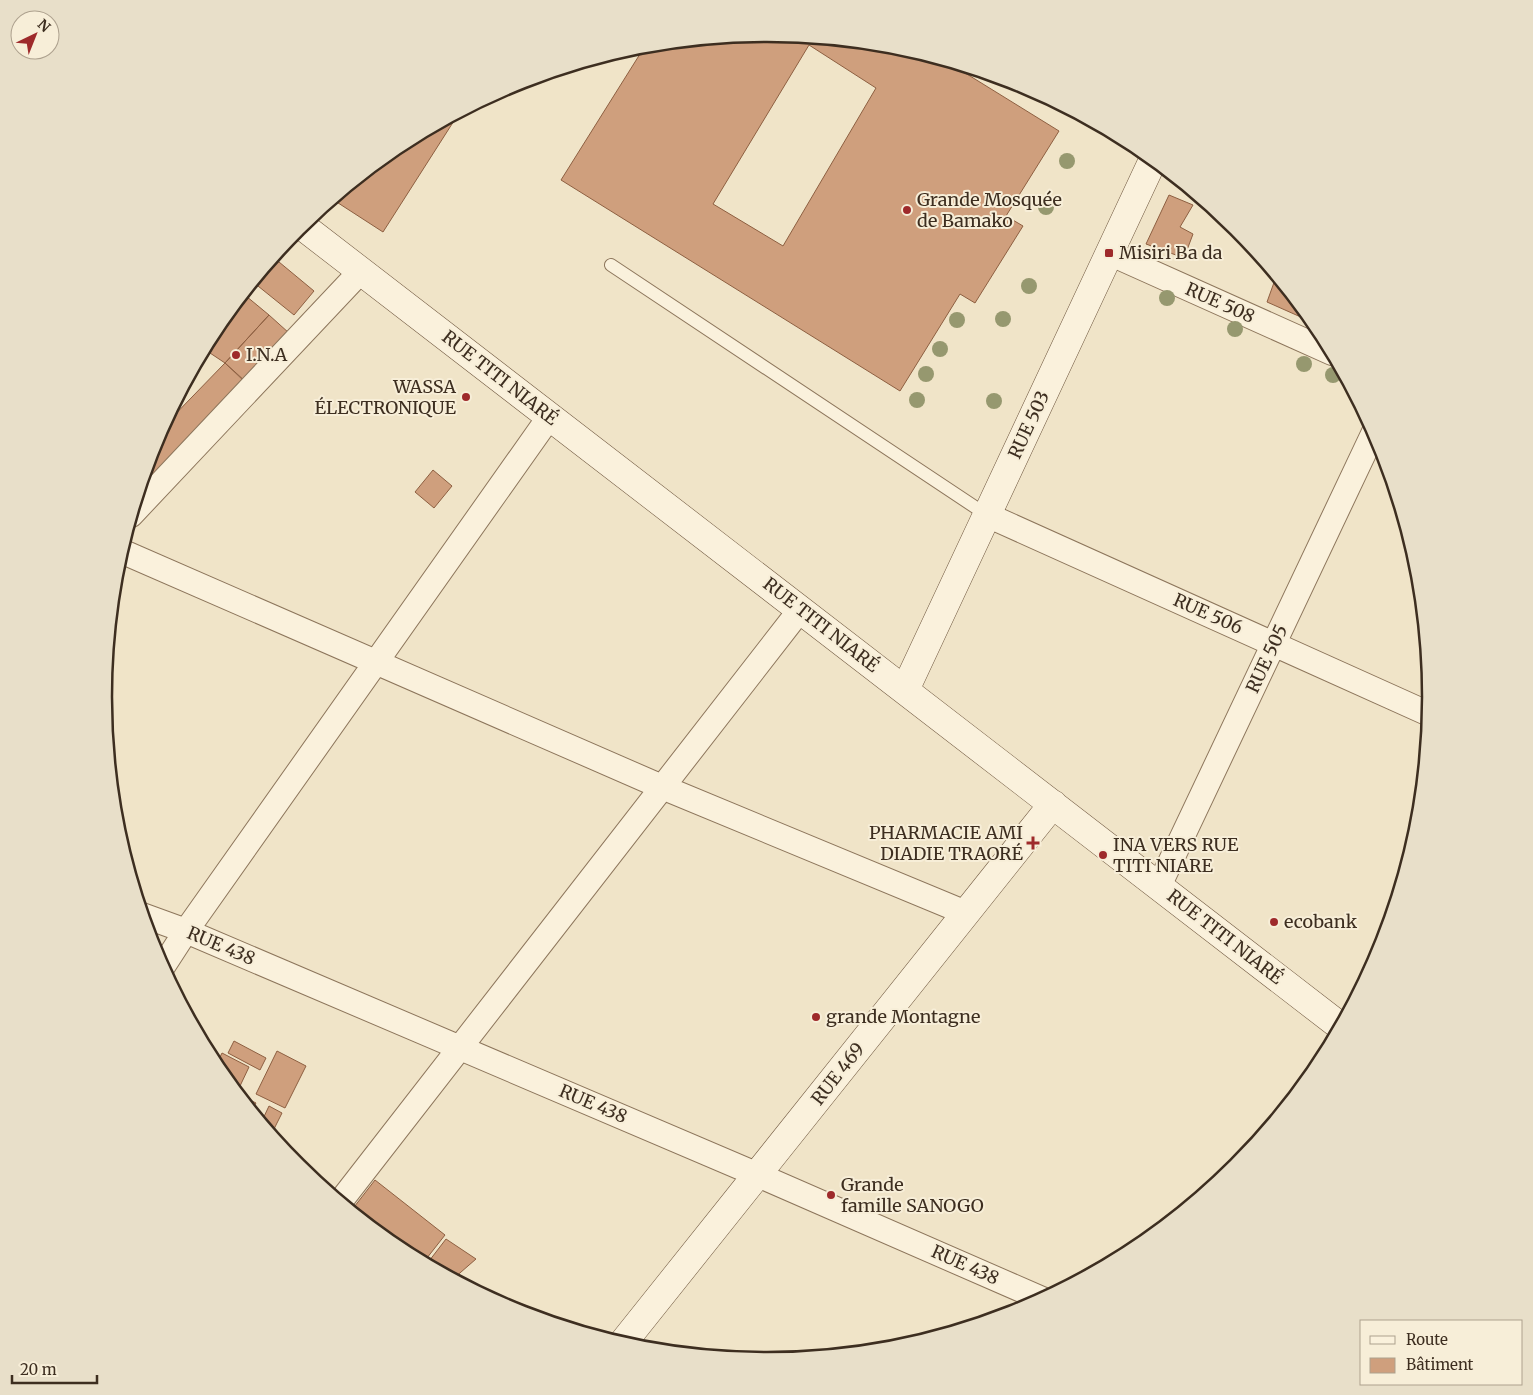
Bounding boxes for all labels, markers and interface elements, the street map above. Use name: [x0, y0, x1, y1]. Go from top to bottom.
north arrow: [10, 10, 60, 60]
text: N: [34, 15, 54, 36]
place label: Grande Mosquée de Bamako: [917, 188, 1062, 232]
marker: Grande Mosquée de Bamako: [901, 204, 913, 216]
place label: Misiri Ba da: [1119, 241, 1223, 264]
marker: Misiri Ba da: [1103, 247, 1115, 259]
street label: RUE 508: [1182, 277, 1258, 328]
street label: RUE TITI NIARÉ: [438, 325, 563, 430]
place label: I.N.A: [246, 343, 287, 366]
marker: I.N.A: [230, 349, 242, 361]
place label: WASSA ÉLECTRONIQUE: [315, 375, 457, 419]
street label: RUE 503: [1003, 387, 1054, 462]
marker: WASSA ÉLECTRONIQUE: [460, 391, 472, 403]
street label: RUE TITI NIARÉ: [759, 572, 884, 677]
street label: RUE 506: [1170, 588, 1247, 639]
street label: RUE 505: [1241, 621, 1292, 697]
place label: PHARMACIE AMI DIADIE TRAORÉ: [869, 821, 1024, 865]
place label: INA VERS RUE TITI NIARE: [1113, 833, 1239, 877]
marker: PHARMACIE AMI DIADIE TRAORÉ: [1027, 837, 1039, 849]
marker: INA VERS RUE TITI NIARE: [1097, 849, 1109, 861]
street label: RUE TITI NIARÉ: [1163, 884, 1288, 989]
place label: ecobank: [1284, 910, 1358, 933]
marker: ecobank: [1268, 916, 1280, 928]
street label: RUE 438: [184, 921, 259, 970]
place label: grande Montagne: [826, 1005, 980, 1028]
marker: grande Montagne: [810, 1011, 822, 1023]
street label: RUE 469: [806, 1038, 869, 1110]
street label: RUE 438: [556, 1079, 631, 1128]
place label: Grande famille SANOGO: [841, 1173, 984, 1217]
marker: Grande famille SANOGO: [825, 1189, 837, 1201]
street label: RUE 438: [928, 1240, 1002, 1290]
legend: [1360, 1320, 1523, 1385]
text: Route: [1406, 1330, 1448, 1349]
scale bar: [12, 1352, 98, 1384]
text: Bâtiment: [1406, 1355, 1474, 1374]
text: 20 m: [20, 1360, 57, 1379]

